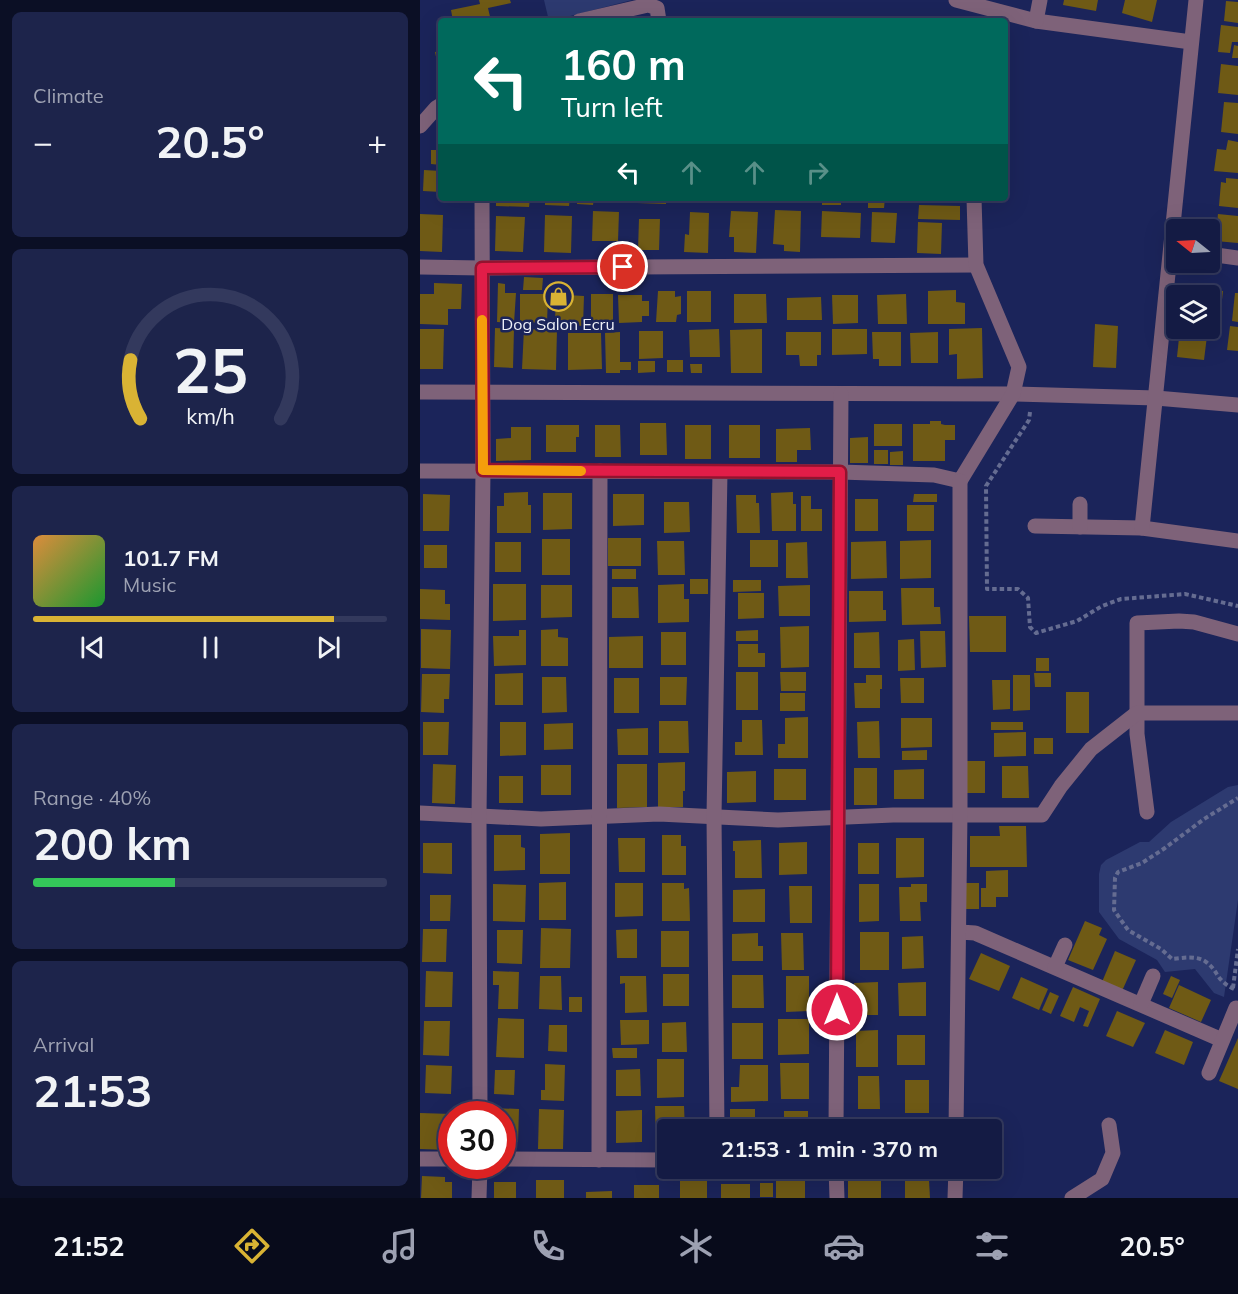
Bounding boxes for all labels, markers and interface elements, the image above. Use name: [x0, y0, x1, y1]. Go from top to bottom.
text: 160 m: [561, 38, 686, 91]
icon: left: [462, 42, 540, 120]
text: Climate: [33, 83, 104, 108]
text: Turn left: [561, 90, 663, 124]
text: 20.5°: [155, 113, 265, 169]
text: −: [33, 121, 53, 162]
text: +: [367, 121, 387, 162]
icon: left: [612, 156, 645, 189]
icon: ahead: [675, 156, 708, 189]
icon: ahead: [738, 156, 771, 189]
icon: right: [801, 156, 834, 189]
north arrow: [1166, 219, 1220, 273]
map controls: [1166, 219, 1220, 339]
pin: [597, 241, 648, 292]
icon: arrive: [606, 250, 639, 283]
shop icon: Dog Salon Ecru: [542, 280, 574, 312]
button: layers: [1166, 285, 1220, 339]
place label: Dog Salon Ecru: [501, 314, 615, 334]
text: 25: [173, 330, 247, 409]
text: km/h: [186, 402, 234, 429]
text: 101.7 FM: [123, 544, 219, 572]
text: Music: [123, 572, 176, 597]
icon: previous: [76, 631, 109, 664]
icon: pause: [194, 631, 227, 664]
icon: next: [312, 631, 345, 664]
text: Range · 40%: [33, 785, 151, 810]
text: 200 km: [33, 815, 192, 871]
position arrow: [805, 978, 869, 1042]
text: Arrival: [33, 1032, 94, 1057]
text: 21:53: [33, 1062, 152, 1118]
speed limit sign: 30: [438, 1101, 516, 1179]
text: 21:53 · 1 min · 370 m: [721, 1135, 938, 1163]
icon: directions: [231, 1225, 273, 1267]
icon: music: [379, 1225, 421, 1267]
icon: phone: [527, 1225, 569, 1267]
icon: climate: [675, 1225, 717, 1267]
icon: car: [823, 1225, 865, 1267]
icon: filters: [971, 1225, 1013, 1267]
text: 21:52: [53, 1229, 125, 1263]
text: 20.5°: [1119, 1229, 1185, 1263]

